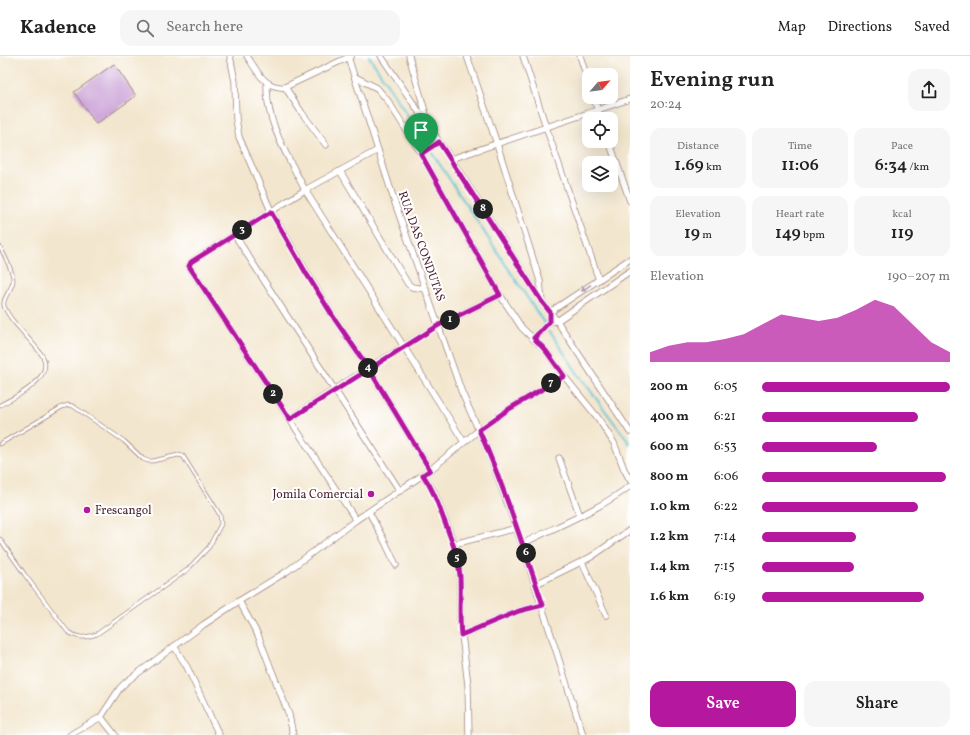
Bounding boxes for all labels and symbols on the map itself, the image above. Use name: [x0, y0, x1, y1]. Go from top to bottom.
north arrow: [582, 68, 618, 104]
pin: [404, 113, 438, 154]
street label: RUA DAS CONDUTAS: [394, 189, 448, 304]
pin: 8: [473, 199, 493, 219]
pin: 3: [232, 220, 252, 240]
one-way arrow: [580, 285, 592, 292]
pin: 1: [440, 310, 460, 330]
pin: 4: [358, 358, 378, 378]
pin: 7: [541, 373, 561, 393]
pin: 2: [263, 384, 283, 404]
place label: Jomila Comercial: [272, 487, 363, 503]
marker: Jomila Comercial: [366, 489, 376, 499]
place label: Frescangol: [95, 503, 152, 519]
marker: Frescangol: [82, 505, 92, 515]
pin: 6: [516, 543, 536, 563]
pin: 5: [447, 548, 467, 568]

